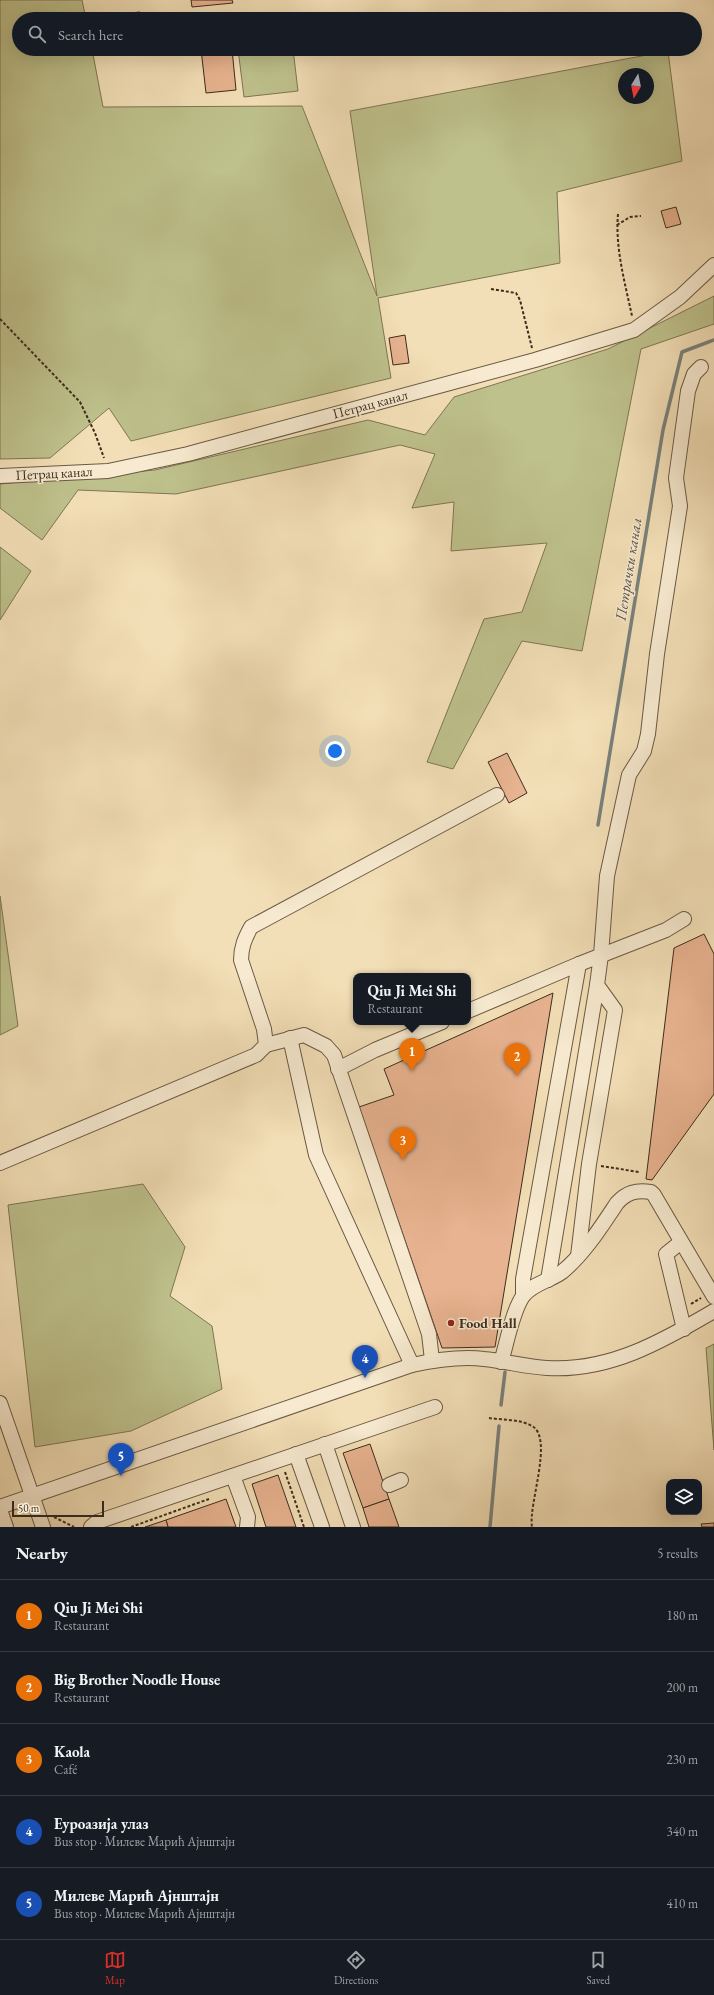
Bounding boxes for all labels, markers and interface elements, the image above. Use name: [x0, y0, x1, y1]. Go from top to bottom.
search box: [12, 12, 702, 56]
icon: search: [26, 23, 48, 45]
text: Search here: [58, 25, 123, 44]
north arrow: [618, 68, 654, 104]
street label: Петрац канал: [330, 385, 410, 423]
street label: Петрац канал: [15, 462, 93, 484]
water label: Петрачки канал: [610, 516, 646, 623]
your location: [325, 741, 345, 761]
popup: [353, 973, 471, 1025]
text: Qiu Ji Mei Shi: [368, 981, 456, 1000]
text: Restaurant: [368, 1000, 423, 1017]
pin: 1: [399, 1038, 425, 1071]
pin: 2: [504, 1043, 530, 1076]
pin: 3: [390, 1127, 416, 1160]
place label: Food Hall: [459, 1314, 517, 1332]
marker: Food Hall: [446, 1318, 456, 1328]
pin: 4: [352, 1345, 378, 1378]
pin: 5: [108, 1443, 134, 1476]
map controls: [666, 1479, 702, 1515]
button: layers: [666, 1479, 702, 1515]
scale bar: [12, 1499, 104, 1518]
text: 50 m: [18, 1501, 39, 1515]
text: Nearby: [16, 1542, 68, 1564]
text: 5 results: [657, 1545, 698, 1562]
text: Qiu Ji Mei Shi: [54, 1598, 143, 1617]
text: 1: [26, 1607, 32, 1624]
text: 180 m: [667, 1607, 698, 1624]
text: Restaurant: [54, 1617, 109, 1634]
text: Big Brother Noodle House: [54, 1670, 220, 1689]
text: 2: [26, 1679, 32, 1696]
text: 200 m: [667, 1679, 698, 1696]
text: Restaurant: [54, 1689, 109, 1706]
text: Kaola: [54, 1742, 90, 1761]
text: 3: [26, 1751, 32, 1768]
text: 230 m: [667, 1751, 698, 1768]
text: Café: [54, 1761, 77, 1778]
text: Еуроазија улаз: [54, 1814, 149, 1833]
text: 4: [26, 1823, 32, 1840]
text: 340 m: [667, 1823, 698, 1840]
text: Bus stop · Милеве Марић Ајнштајн: [54, 1833, 235, 1850]
text: Милеве Марић Ајнштајн: [54, 1886, 219, 1905]
text: 5: [26, 1895, 32, 1912]
text: 410 m: [667, 1895, 698, 1912]
text: Bus stop · Милеве Марић Ајнштајн: [54, 1905, 235, 1922]
tab: Map: [104, 1949, 126, 1987]
tab: Directions: [334, 1949, 378, 1987]
tab: Saved: [586, 1949, 610, 1987]

